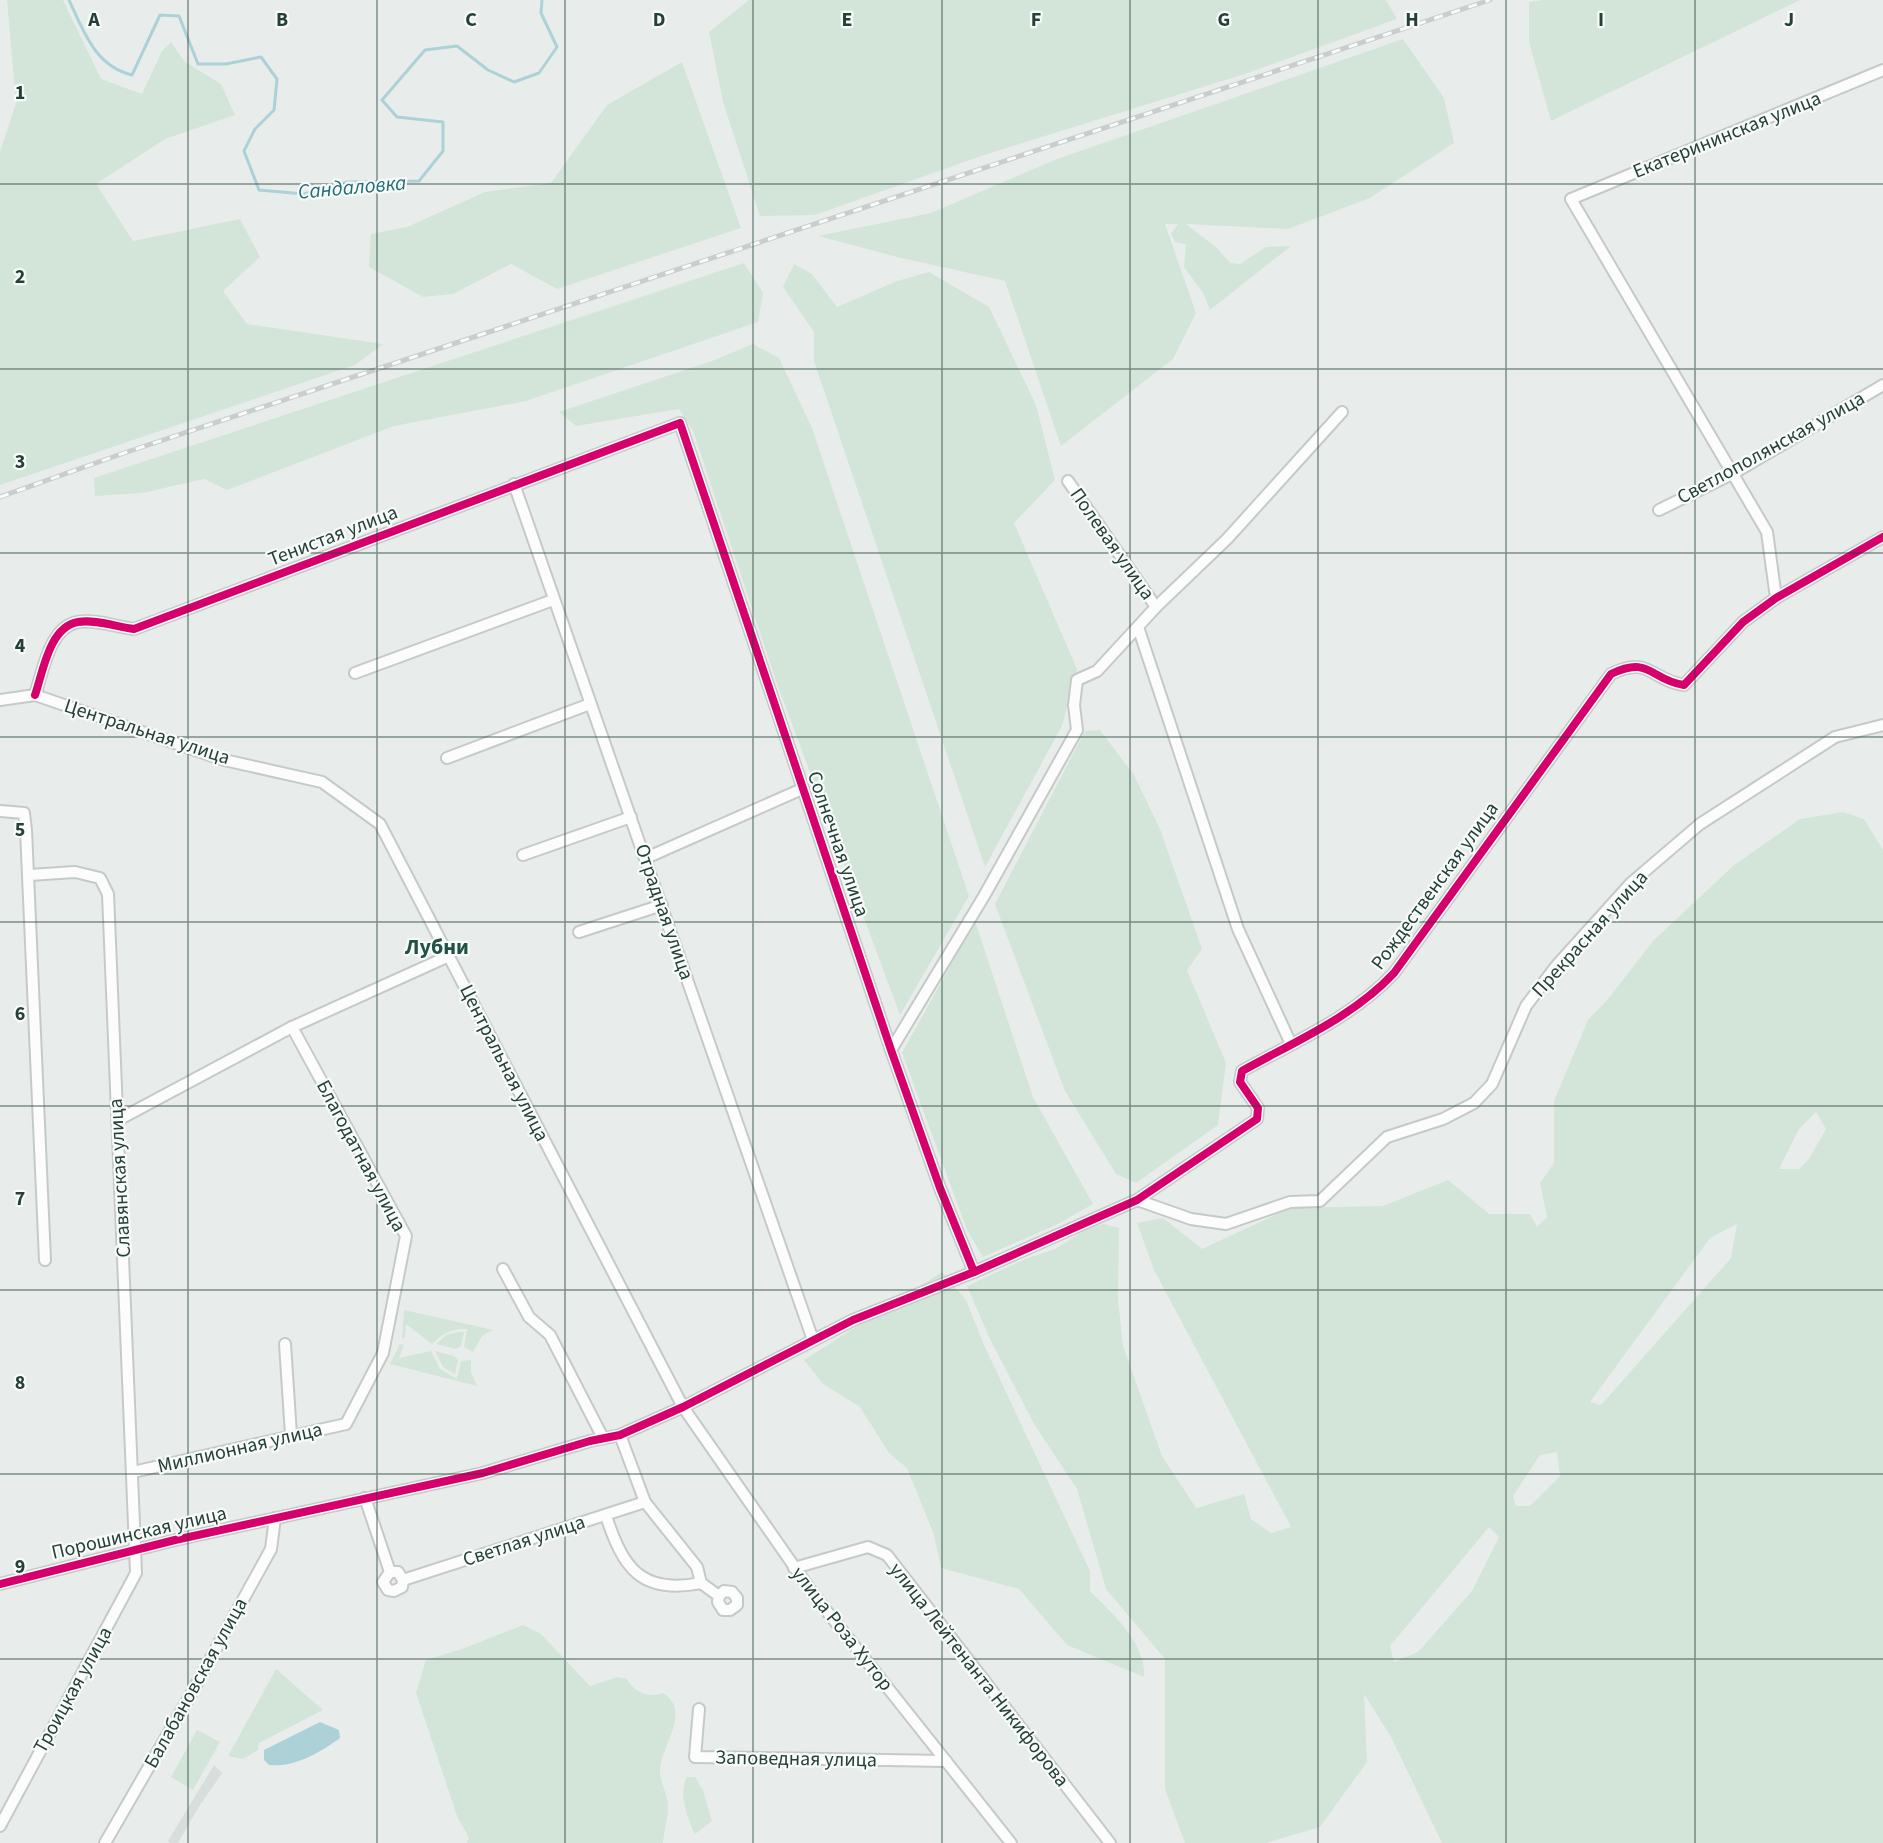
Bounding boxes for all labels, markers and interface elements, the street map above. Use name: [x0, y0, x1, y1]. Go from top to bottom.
text: A: [87, 6, 100, 34]
text: B: [276, 6, 288, 34]
text: C: [465, 6, 477, 34]
text: D: [653, 6, 665, 34]
text: E: [842, 6, 852, 34]
text: F: [1031, 6, 1041, 34]
text: G: [1218, 6, 1230, 34]
text: H: [1405, 6, 1419, 34]
text: I: [1598, 6, 1604, 34]
text: J: [1784, 6, 1794, 34]
text: 1: [15, 79, 25, 107]
street label: Екатерининская улица: [1629, 84, 1825, 186]
water label: Сандаловка: [296, 167, 408, 207]
text: 2: [15, 263, 25, 291]
street label: Светлополянская улица: [1672, 385, 1870, 511]
text: 3: [15, 448, 25, 476]
street label: Полевая улица: [1063, 482, 1161, 606]
street label: Тенистая улица: [264, 498, 402, 574]
text: 4: [15, 632, 26, 660]
street label: Центральная улица: [61, 692, 233, 772]
street label: Солнечная улица: [800, 767, 876, 921]
street label: Рождественская улица: [1364, 796, 1506, 976]
text: 5: [15, 816, 25, 844]
street label: Отрадная улица: [628, 840, 700, 984]
street label: Прекрасная улица: [1525, 864, 1655, 1004]
district label: Лубни: [404, 931, 469, 963]
street label: Центральная улица: [452, 980, 556, 1146]
text: 6: [15, 1000, 25, 1028]
street label: Благодатная улица: [309, 1075, 413, 1237]
street label: Славянская улица: [102, 1098, 138, 1258]
text: 7: [15, 1185, 25, 1213]
text: 8: [15, 1369, 25, 1397]
street label: Миллионная улица: [155, 1415, 325, 1481]
street label: Порошинская улица: [49, 1499, 229, 1567]
street label: Светлая улица: [459, 1508, 589, 1574]
text: 9: [15, 1553, 25, 1581]
street label: улица Лейтенанта Никифорова: [882, 1557, 1076, 1793]
street label: улица Роза Хутор: [784, 1561, 900, 1697]
street label: Балабановская улица: [137, 1593, 255, 1773]
street label: Троицкая улица: [27, 1622, 119, 1758]
street label: Заповедная улица: [715, 1744, 877, 1774]

